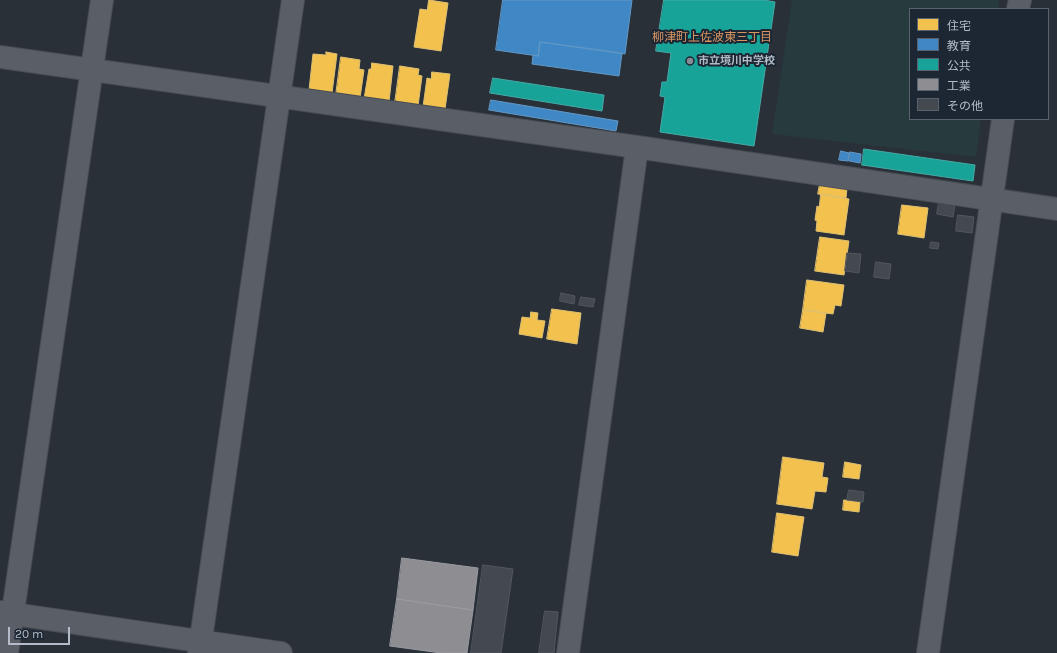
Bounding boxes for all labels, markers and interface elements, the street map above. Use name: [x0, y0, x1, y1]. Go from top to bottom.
legend: [909, 8, 1049, 120]
text: 住宅: [947, 19, 971, 33]
district label: 柳津町上佐波東三丁目: [652, 31, 772, 45]
text: 教育: [947, 39, 971, 53]
place label: 市立境川中学校: [698, 54, 775, 68]
marker: 市立境川中学校: [685, 56, 695, 66]
text: 公共: [947, 59, 971, 73]
text: 工業: [947, 79, 971, 93]
text: その他: [947, 99, 983, 113]
scale bar: [10, 619, 72, 645]
text: 20 m: [15, 627, 43, 641]

